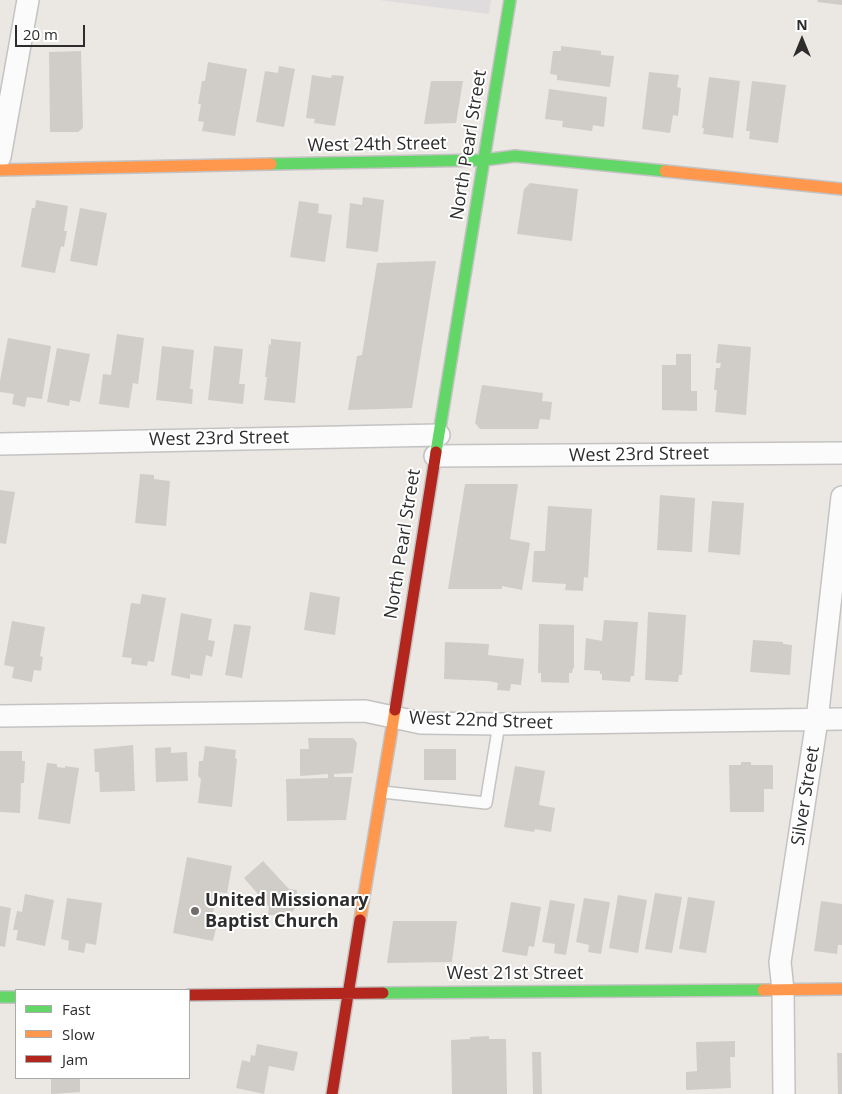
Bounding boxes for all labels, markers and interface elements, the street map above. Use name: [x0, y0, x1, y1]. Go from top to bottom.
scale bar: [18, 15, 88, 47]
north arrow: [777, 15, 827, 65]
text: N: [796, 15, 808, 34]
text: 20 m: [23, 24, 58, 44]
street label: North Pearl Street: [446, 68, 492, 222]
street label: West 24th Street: [307, 133, 447, 157]
street label: West 23rd Street: [149, 427, 289, 451]
street label: West 23rd Street: [569, 443, 709, 467]
street label: North Pearl Street: [380, 467, 426, 621]
street label: West 22nd Street: [409, 708, 553, 734]
street label: Silver Street: [787, 745, 825, 847]
place label: United Missionary Baptist Church: [205, 890, 369, 932]
marker: United Missionary Baptist Church: [189, 905, 201, 917]
street label: West 21st Street: [447, 963, 583, 985]
legend: [15, 989, 190, 1079]
text: Fast: [62, 999, 91, 1019]
text: Slow: [62, 1024, 95, 1044]
text: Jam: [62, 1049, 88, 1069]

